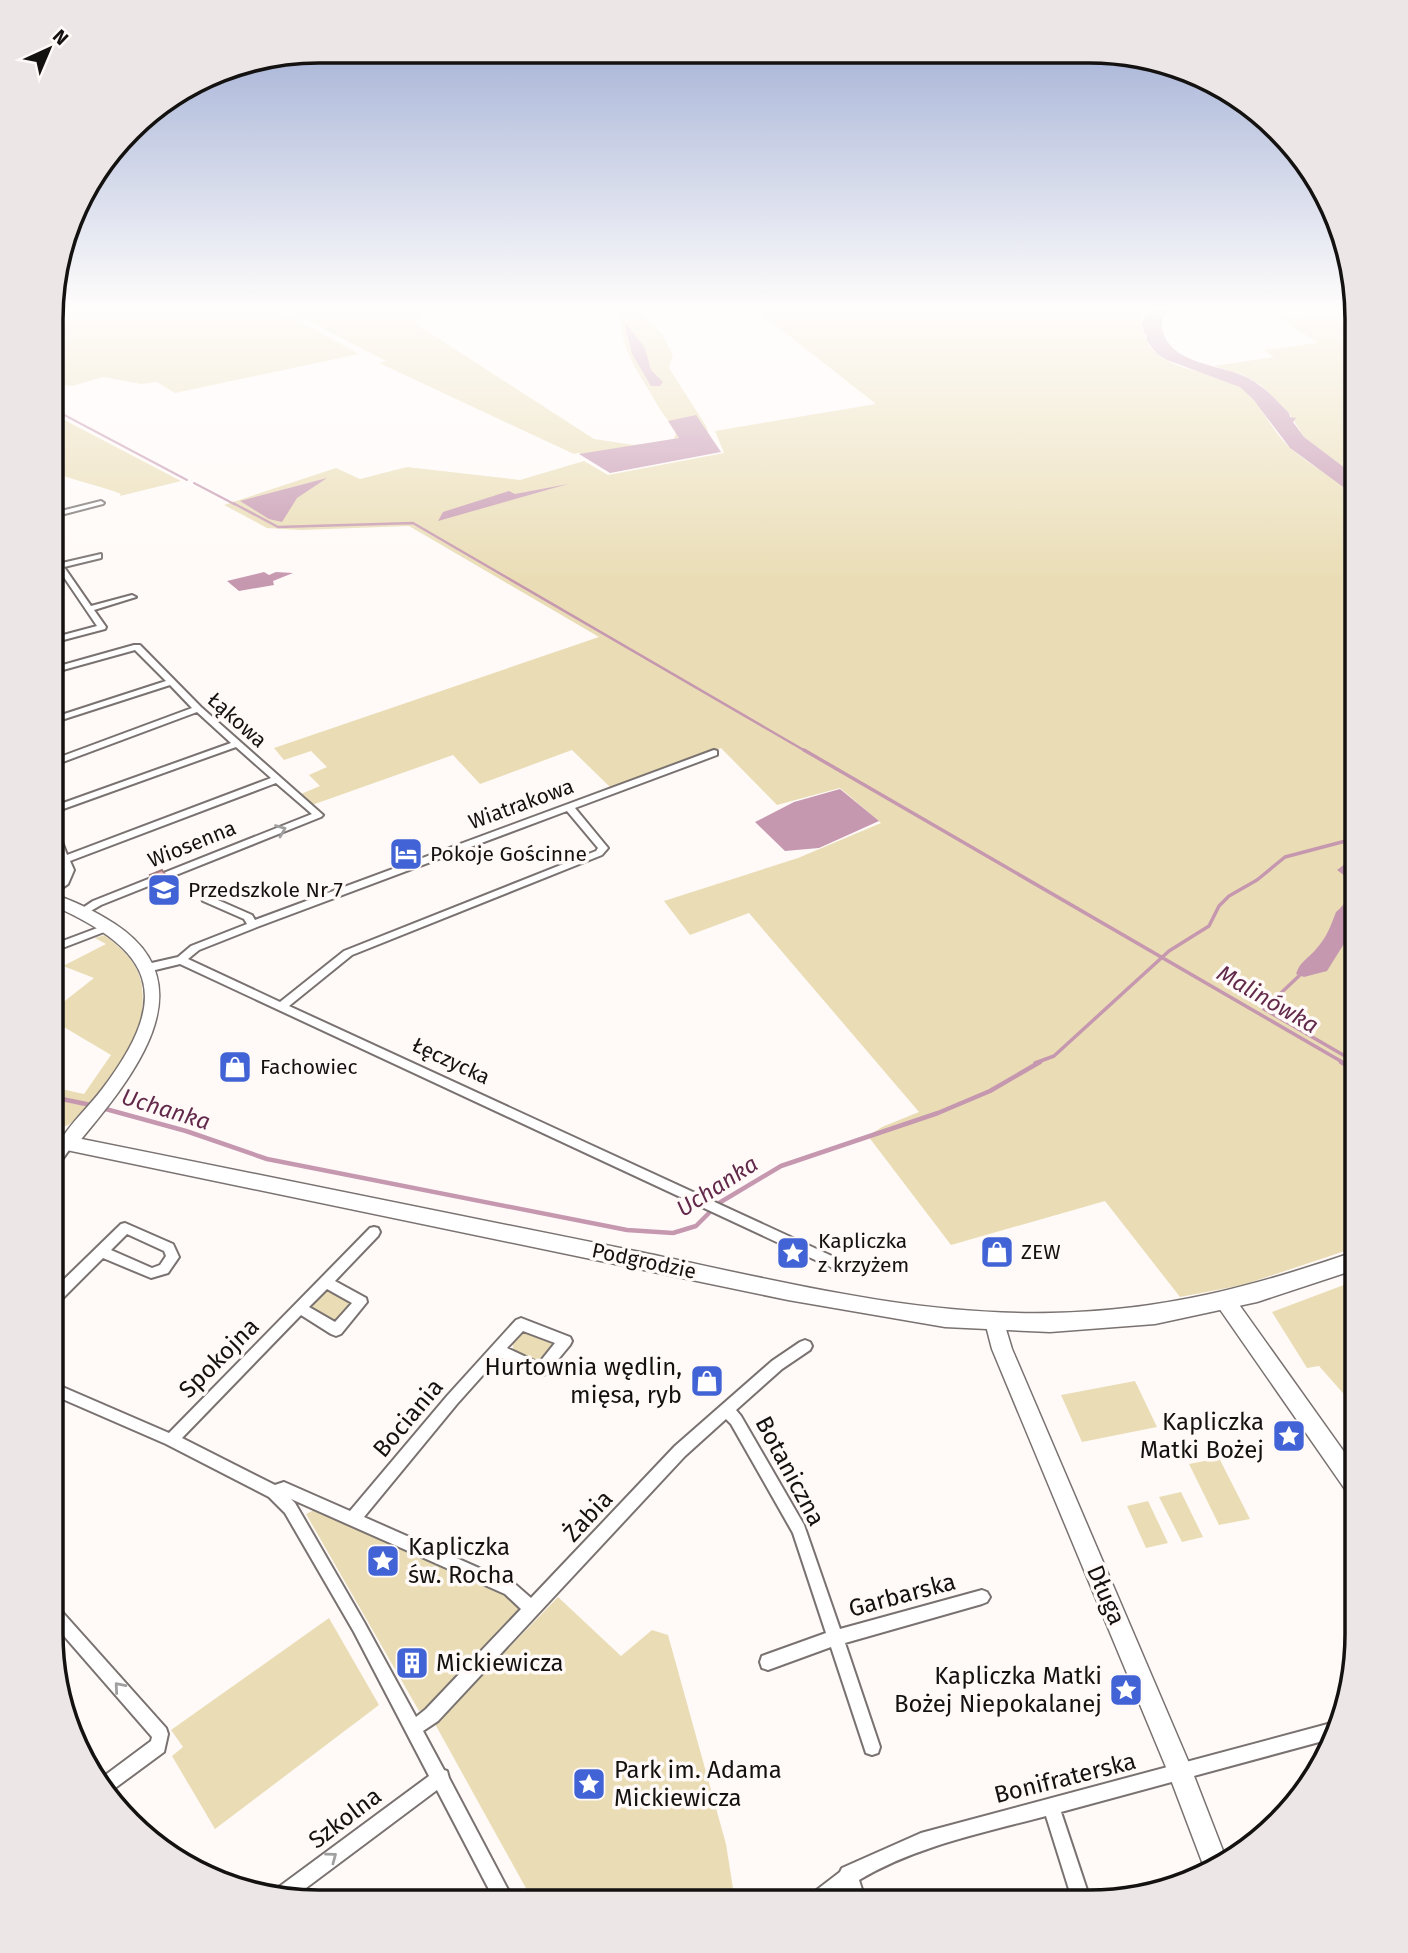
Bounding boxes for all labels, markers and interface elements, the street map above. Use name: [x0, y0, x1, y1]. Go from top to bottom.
north arrow: [14, 14, 84, 84]
text: N: [48, 24, 73, 50]
street label: Łąkowa: [202, 687, 272, 753]
street label: Wiatrakowa: [465, 773, 577, 835]
street label: Wiosenna: [144, 815, 240, 873]
one-way arrow: [274, 825, 286, 839]
hotel icon: Pokoje Gościnne: [387, 835, 425, 873]
place label: Pokoje Gościnne: [430, 841, 587, 867]
school or university icon: Przedszkole Nr 7: [145, 871, 183, 909]
place label: Przedszkole Nr 7: [188, 877, 343, 903]
water label: Malinówka: [1212, 959, 1324, 1039]
street label: Łęczycka: [408, 1032, 494, 1090]
shop icon: Fachowiec: [216, 1048, 254, 1086]
place label: Fachowiec: [260, 1054, 358, 1080]
water label: Uchanka: [118, 1082, 214, 1136]
water label: Uchanka: [671, 1149, 763, 1223]
place label: Kapliczka z krzyżem: [818, 1228, 909, 1278]
shop icon: ZEW: [978, 1233, 1016, 1271]
place icon: Kapliczka z krzyżem: [774, 1234, 812, 1272]
street label: Podgrodzie: [589, 1237, 699, 1285]
place label: ZEW: [1021, 1239, 1061, 1265]
street label: Spokojna: [173, 1312, 265, 1404]
place label: Hurtownia wędlin, mięsa, ryb: [484, 1353, 682, 1409]
shop icon: Hurtownia wędlin, mięsa, ryb: [688, 1362, 726, 1400]
street label: Bociania: [367, 1373, 449, 1463]
place label: Kapliczka Matki Bożej: [1140, 1408, 1264, 1464]
street label: Botaniczna: [749, 1411, 831, 1531]
place icon: Kapliczka Matki Bożej: [1270, 1417, 1308, 1455]
street label: Żabia: [558, 1485, 618, 1547]
place label: Kapliczka św. Rocha: [408, 1533, 515, 1589]
place icon: Kapliczka św. Rocha: [364, 1542, 402, 1580]
street label: Długa: [1081, 1561, 1131, 1629]
street label: Garbarska: [845, 1567, 959, 1623]
building icon: Mickiewicza: [393, 1644, 431, 1682]
place label: Mickiewicza: [436, 1649, 564, 1677]
place label: Kapliczka Matki Bożej Niepokalanej: [894, 1662, 1102, 1718]
place icon: Kapliczka Matki Bożej Niepokalanej: [1107, 1671, 1145, 1709]
one-way arrow: [115, 1682, 127, 1695]
street label: Bonifraterska: [991, 1747, 1139, 1809]
place label: Park im. Adama Mickiewicza: [614, 1756, 782, 1812]
place icon: Park im. Adama Mickiewicza: [570, 1765, 608, 1803]
street label: Szkolna: [303, 1782, 387, 1854]
one-way arrow: [325, 1853, 337, 1866]

